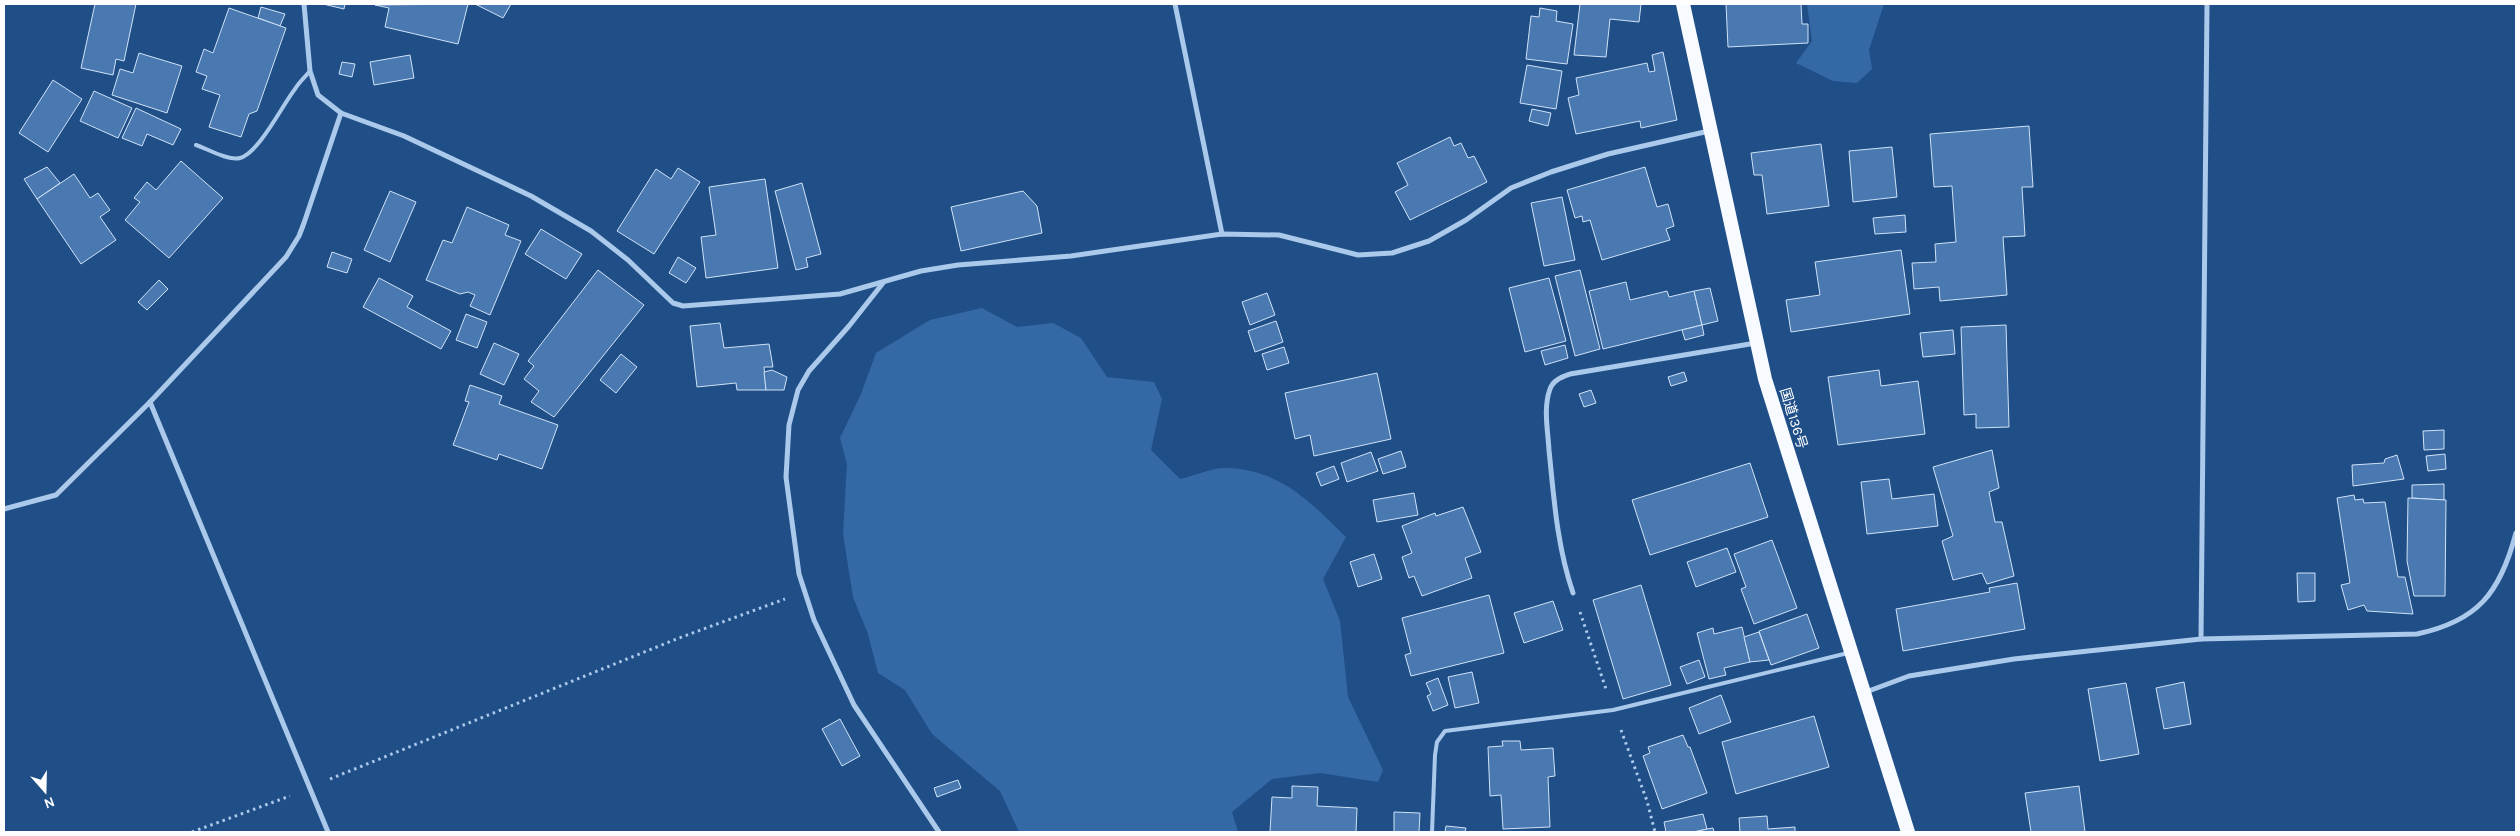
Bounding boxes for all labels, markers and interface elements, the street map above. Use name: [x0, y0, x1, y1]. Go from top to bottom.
street label: 国道136号: [1776, 386, 1811, 451]
north arrow: [20, 766, 70, 816]
text: N: [42, 793, 57, 812]

